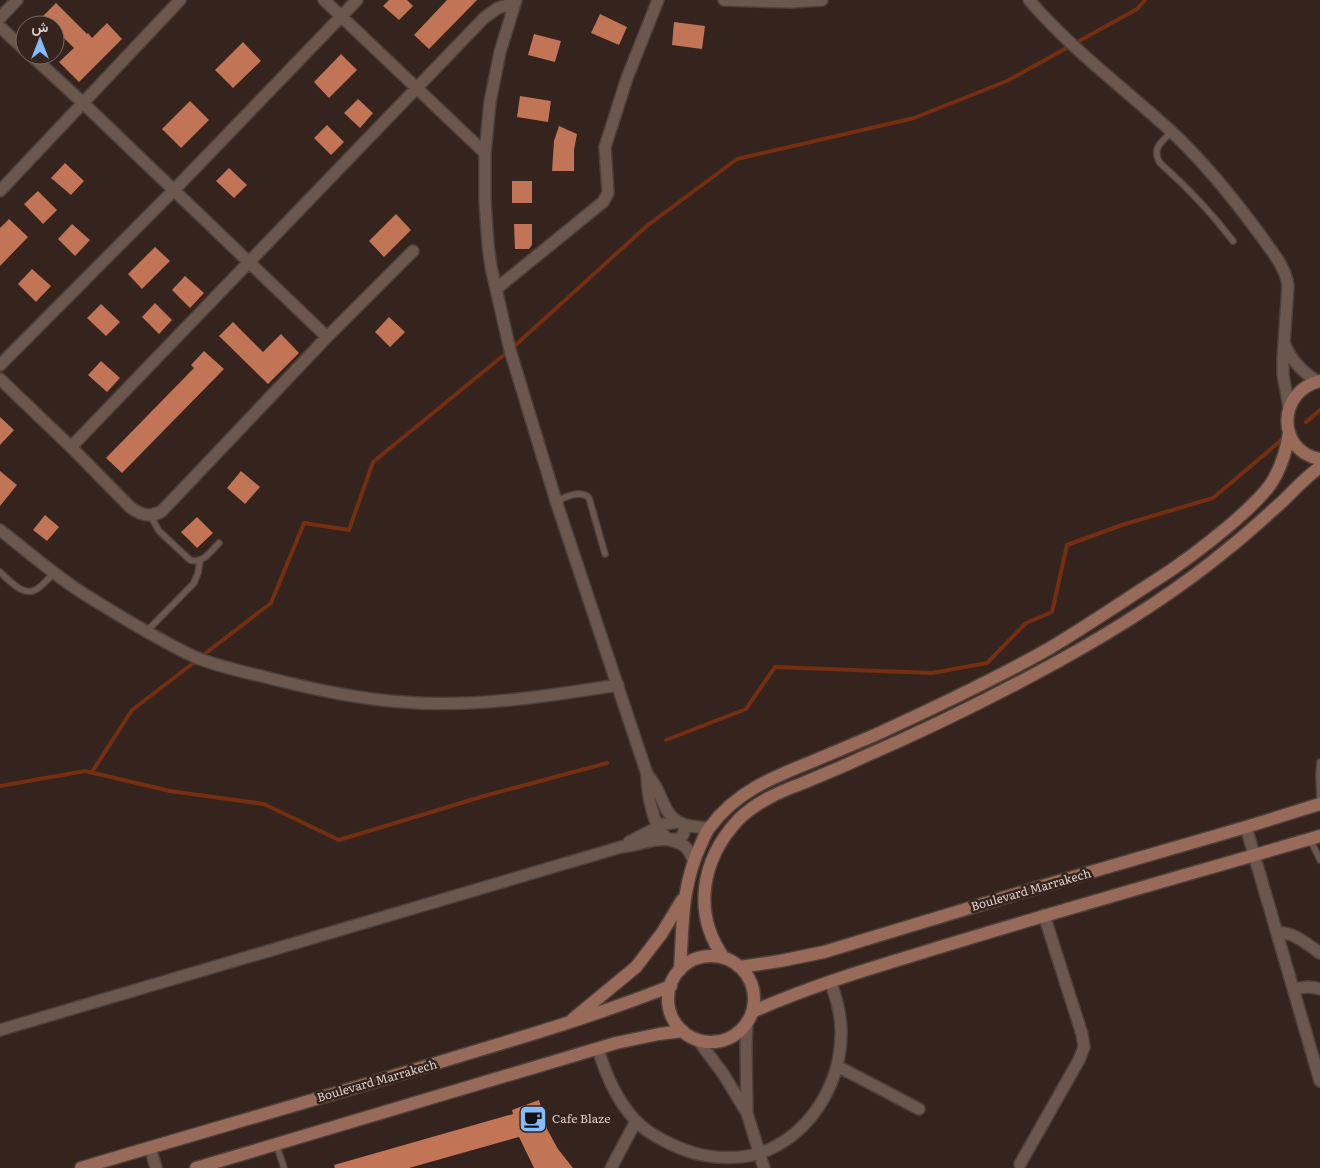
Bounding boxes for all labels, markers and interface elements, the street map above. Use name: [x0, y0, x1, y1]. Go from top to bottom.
north arrow: [15, 15, 65, 65]
text: ش: [32, 16, 49, 36]
street label: Boulevard Marrakech: [969, 863, 1093, 915]
street label: Boulevard Marrakech: [315, 1054, 439, 1106]
cafe icon: Cafe Blaze: [518, 1104, 548, 1134]
place label: Cafe Blaze: [552, 1109, 610, 1127]

